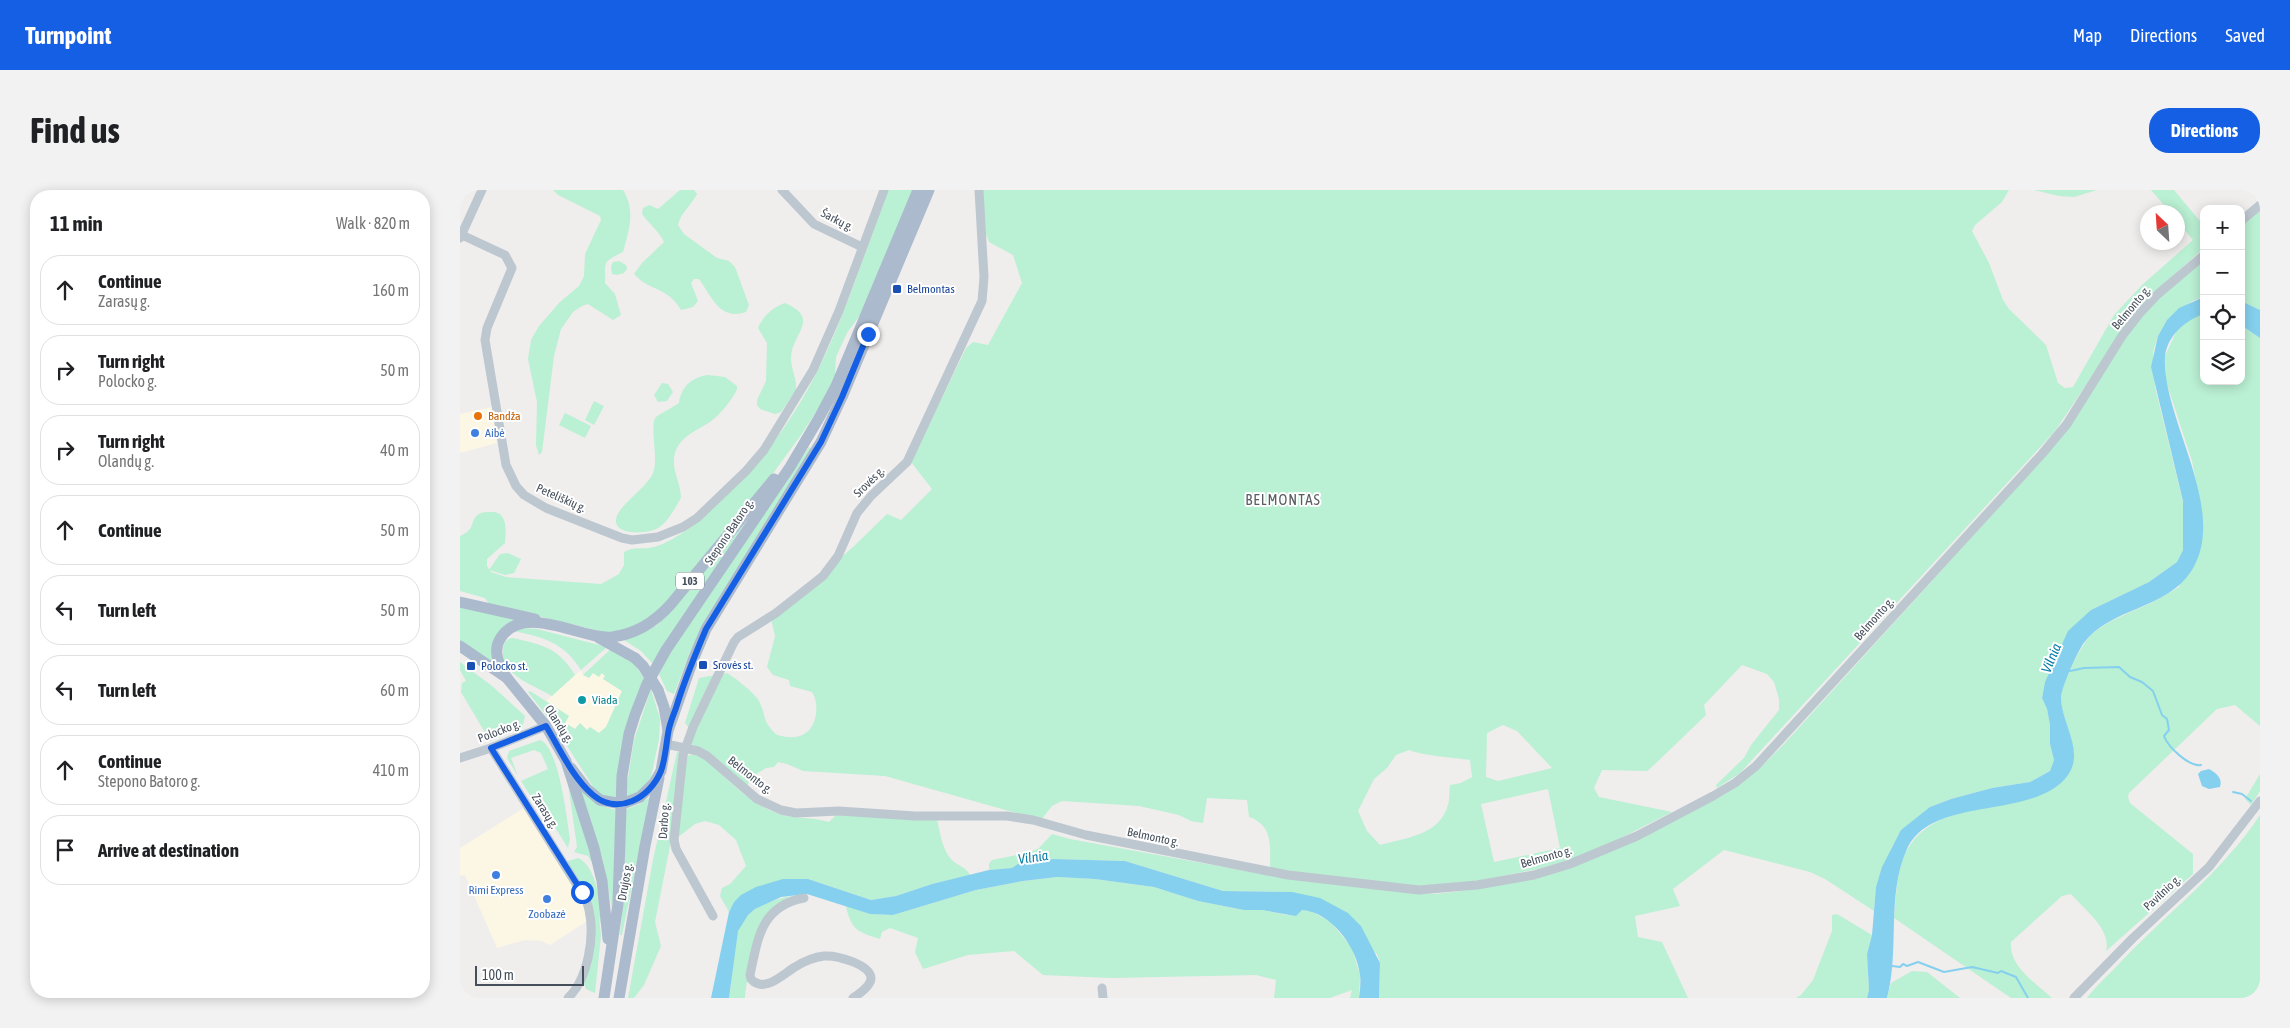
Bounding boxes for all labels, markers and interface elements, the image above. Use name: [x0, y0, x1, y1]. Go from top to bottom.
text: Turnpoint: [25, 22, 111, 49]
text: Map: [2073, 25, 2102, 46]
text: Directions: [2130, 25, 2197, 46]
text: Saved: [2225, 25, 2265, 46]
button: Directions: [2149, 108, 2260, 153]
text: Find us: [30, 110, 120, 150]
north arrow: [2140, 205, 2185, 250]
map controls: [2200, 205, 2245, 385]
button: +: [2200, 205, 2245, 250]
street label: Šarkų g.: [819, 206, 855, 234]
text: 11 min: [50, 211, 103, 235]
text: Walk · 820 m: [336, 214, 410, 232]
button: −: [2200, 250, 2245, 295]
text: Continue: [98, 270, 162, 292]
icon: ahead: [51, 276, 79, 304]
text: 160 m: [373, 281, 409, 299]
place label: Belmontas: [907, 282, 955, 296]
marker: Belmontas: [891, 283, 903, 295]
street label: Belmonto g.: [2109, 283, 2153, 333]
text: Zarasų g.: [98, 292, 150, 310]
button: locate: [2200, 295, 2245, 340]
route end: [857, 323, 880, 346]
button: layers: [2200, 340, 2245, 385]
text: Turn right: [98, 350, 165, 372]
icon: right: [51, 356, 79, 384]
text: 50 m: [380, 361, 409, 379]
text: Polocko g.: [98, 372, 157, 390]
place label: Bandža: [488, 409, 521, 423]
marker: Bandža: [472, 410, 484, 422]
place label: Aibė: [485, 426, 505, 440]
marker: Aibė: [469, 427, 481, 439]
text: Turn right: [98, 430, 165, 452]
icon: right: [51, 436, 79, 464]
text: 40 m: [380, 441, 409, 459]
text: Olandų g.: [98, 452, 154, 470]
street label: Srovės g.: [851, 464, 887, 500]
street label: Peteliškių g.: [534, 481, 588, 515]
district label: BELMONTAS: [1245, 491, 1321, 508]
street label: Stepono Batoro g.: [702, 496, 756, 568]
icon: ahead: [51, 516, 79, 544]
text: Continue: [98, 519, 162, 541]
text: 50 m: [380, 521, 409, 539]
road number: 103: [676, 572, 704, 590]
street label: Belmonto g.: [1851, 595, 1897, 643]
icon: left: [51, 596, 79, 624]
text: Turn left: [98, 599, 156, 621]
text: 50 m: [380, 601, 409, 619]
water label: Vilnia: [2038, 640, 2064, 675]
place label: Srovės st.: [713, 658, 753, 672]
place label: Polocko st.: [481, 659, 528, 673]
marker: Srovės st.: [697, 659, 709, 671]
marker: Polocko st.: [465, 660, 477, 672]
icon: left: [51, 676, 79, 704]
text: Turn left: [98, 679, 156, 701]
text: 60 m: [380, 681, 409, 699]
place label: Viada: [592, 693, 618, 707]
marker: Viada: [576, 694, 588, 706]
street label: Olandų g.: [542, 703, 576, 745]
street label: Polocko g.: [476, 717, 522, 745]
text: Continue: [98, 750, 162, 772]
street label: Belmonto g.: [725, 753, 775, 797]
icon: ahead: [51, 756, 79, 784]
text: 410 m: [373, 761, 409, 779]
text: Stepono Batoro g.: [98, 772, 200, 790]
street label: Zarasų g.: [529, 791, 561, 831]
street label: Darbo g.: [656, 803, 672, 839]
street label: Belmonto g.: [1126, 825, 1180, 849]
icon: arrive: [51, 836, 79, 864]
text: Arrive at destination: [98, 839, 239, 861]
street label: Belmonto g.: [1519, 843, 1573, 871]
water label: Vilnia: [1017, 847, 1050, 867]
street label: Drujos g.: [615, 862, 635, 902]
marker: Rimi Express: [490, 869, 502, 881]
street label: Pavilnio g.: [2141, 872, 2183, 914]
route start: [571, 881, 594, 904]
place label: Rimi Express: [469, 883, 523, 897]
marker: Zoobazė: [541, 893, 553, 905]
place label: Zoobazė: [528, 907, 566, 921]
scale bar: [475, 963, 584, 986]
text: 100 m: [482, 967, 514, 983]

